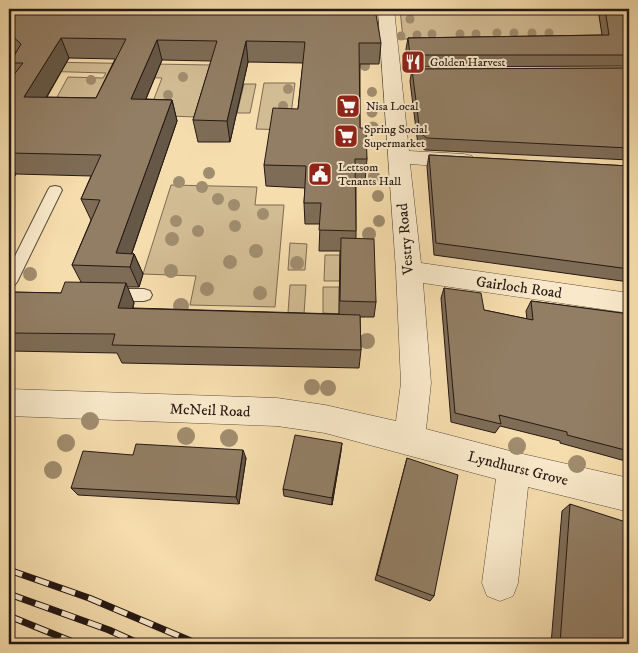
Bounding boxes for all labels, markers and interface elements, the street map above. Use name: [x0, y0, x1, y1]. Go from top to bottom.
restaurant icon: Golden Harvest: [400, 49, 426, 75]
place label: Golden Harvest: [430, 55, 506, 70]
supermarket icon: Nisa Local: [335, 93, 361, 119]
place label: Nisa Local: [366, 99, 419, 114]
place label: Spring Social Supermarket: [364, 122, 428, 151]
supermarket icon: Spring Social Supermarket: [333, 123, 359, 149]
place label: Lettsom Tenants Hall: [338, 160, 402, 189]
public building icon: Lettsom Tenants Hall: [307, 161, 333, 187]
street label: Vestry Road: [393, 202, 418, 277]
street label: Gairloch Road: [475, 272, 564, 303]
street label: McNeil Road: [169, 400, 251, 421]
street label: Lyndhurst Grove: [466, 447, 570, 490]

